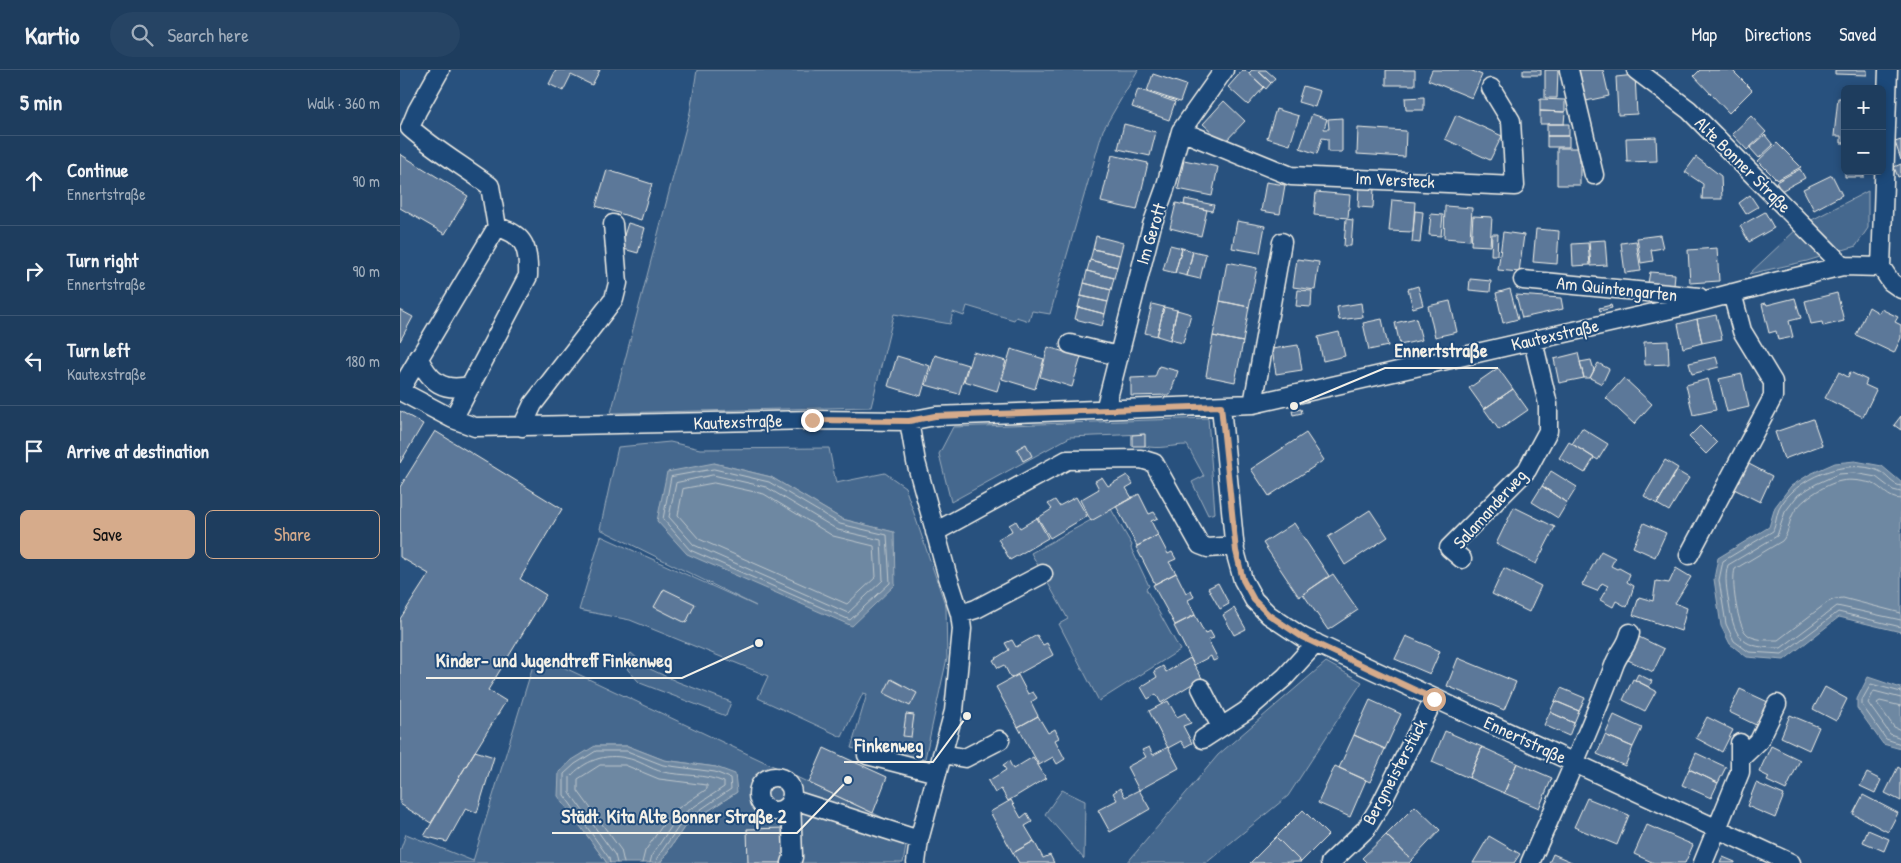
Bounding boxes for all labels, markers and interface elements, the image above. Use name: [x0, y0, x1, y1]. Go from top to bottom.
search box: [110, 12, 460, 57]
text: Kartio: [25, 19, 80, 51]
icon: search: [128, 21, 156, 49]
text: Search here: [168, 22, 249, 48]
text: Map: [1692, 22, 1717, 47]
text: Directions: [1745, 22, 1811, 47]
text: Saved: [1839, 22, 1876, 47]
map controls: [1841, 85, 1886, 175]
button: +: [1841, 85, 1886, 130]
text: 5 min: [20, 88, 62, 117]
text: Walk · 360 m: [307, 92, 380, 114]
street label: Alte Bonner Straße: [1690, 111, 1797, 218]
button: −: [1841, 130, 1886, 175]
text: Continue: [67, 157, 128, 183]
street label: Im Versteck: [1355, 165, 1436, 194]
icon: ahead: [20, 167, 48, 195]
text: 90 m: [352, 170, 380, 192]
text: Ennertstraße: [67, 183, 146, 205]
street label: Im Gerott: [1129, 199, 1172, 268]
text: Turn right: [67, 247, 138, 273]
icon: right: [20, 257, 48, 285]
text: 90 m: [352, 260, 380, 282]
street label: Am Quintengarten: [1555, 270, 1679, 307]
text: Ennertstraße: [67, 273, 146, 295]
street label: Kautexstraße: [1509, 312, 1601, 357]
callout: Ennertstraße: [1385, 334, 1498, 368]
text: Turn left: [67, 337, 130, 363]
text: Ennertstraße: [1394, 337, 1488, 364]
icon: left: [20, 347, 48, 375]
text: 180 m: [346, 350, 380, 372]
text: Kautexstraße: [67, 363, 146, 385]
street label: Kautexstraße: [693, 407, 783, 436]
route end: [801, 409, 824, 432]
icon: arrive: [20, 437, 48, 465]
text: Arrive at destination: [67, 438, 209, 464]
street label: Salamanderweg: [1447, 463, 1532, 554]
button: Save: [20, 510, 195, 559]
button: Share: [205, 510, 380, 559]
callout: Kinder- und Jugendtreff Finkenweg: [426, 644, 682, 678]
text: Kinder- und Jugendtreff Finkenweg: [436, 647, 673, 674]
route start: [1423, 688, 1446, 711]
street label: Ennertstraße: [1480, 710, 1571, 770]
street label: Bergmeisterstück: [1356, 714, 1433, 829]
callout: Finkenweg: [844, 728, 933, 762]
text: Finkenweg: [854, 732, 924, 759]
callout: Städt. Kita Alte Bonner Straße 2: [552, 799, 797, 833]
text: Städt. Kita Alte Bonner Straße 2: [561, 803, 787, 830]

